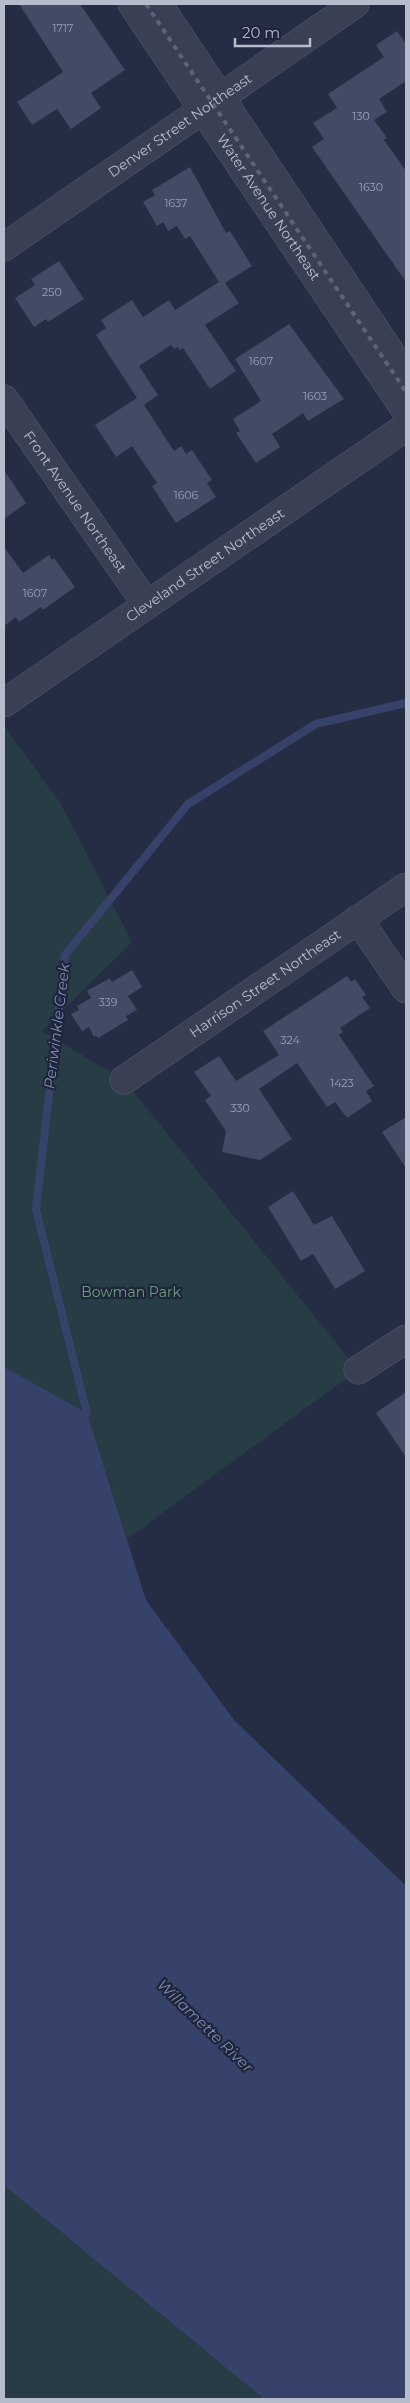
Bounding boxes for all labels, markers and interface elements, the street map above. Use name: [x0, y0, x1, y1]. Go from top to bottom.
scale bar: [235, 15, 310, 47]
house number: 1717: [52, 21, 74, 35]
text: 20 m: [242, 23, 280, 42]
street label: Denver Street Northeast: [105, 69, 256, 181]
house number: 130: [352, 109, 370, 123]
street label: Water Avenue Northeast: [213, 130, 325, 284]
house number: 1630: [359, 180, 383, 194]
house number: 1637: [164, 196, 188, 210]
house number: 250: [42, 285, 62, 299]
house number: 1607: [249, 354, 273, 368]
house number: 1603: [303, 389, 327, 403]
street label: Front Avenue Northeast: [20, 427, 131, 576]
house number: 1606: [174, 488, 199, 502]
street label: Cleveland Street Northeast: [122, 504, 288, 626]
house number: 1607: [23, 586, 47, 600]
street label: Harrison Street Northeast: [186, 925, 345, 1042]
water label: Periwinkle Creek: [39, 961, 74, 1090]
house number: 339: [98, 995, 118, 1009]
house number: 324: [280, 1033, 300, 1047]
house number: 1423: [330, 1076, 354, 1090]
house number: 330: [230, 1101, 250, 1115]
park label: Bowman Park: [81, 1283, 181, 1301]
water label: Willamette River: [153, 1975, 258, 2077]

